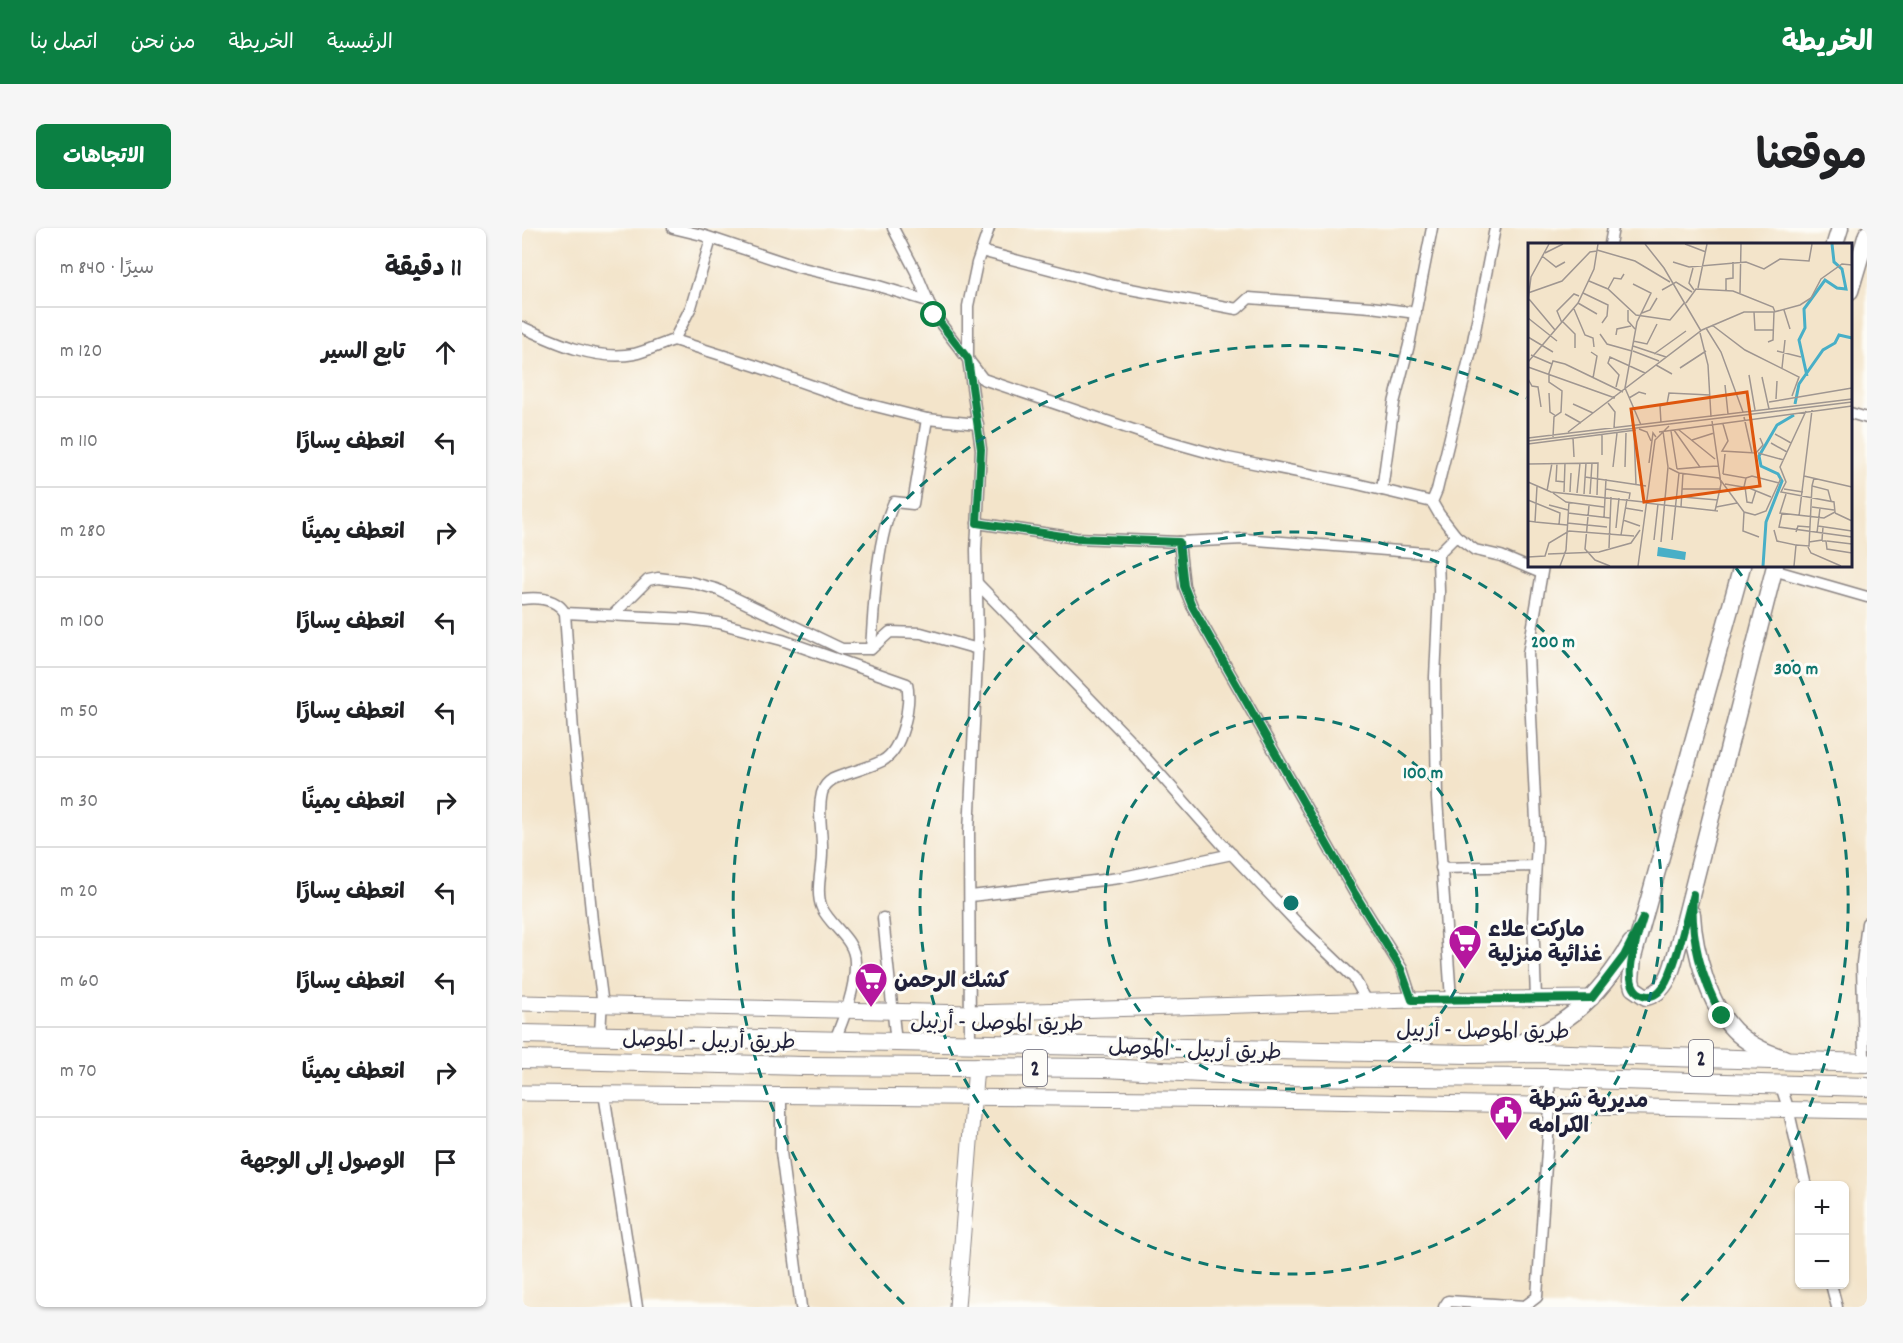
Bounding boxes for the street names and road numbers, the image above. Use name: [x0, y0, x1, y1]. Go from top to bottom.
street label: طريق الموصل - أربيل: [910, 1006, 1084, 1042]
street label: طريق الموصل - أربيل: [1396, 1014, 1570, 1050]
street label: طريق أربيل - الموصل: [622, 1024, 796, 1060]
street label: طريق أربيل - الموصل: [1108, 1032, 1282, 1070]
road number: 2: [1689, 1040, 1713, 1076]
road number: 2: [1023, 1050, 1047, 1086]

